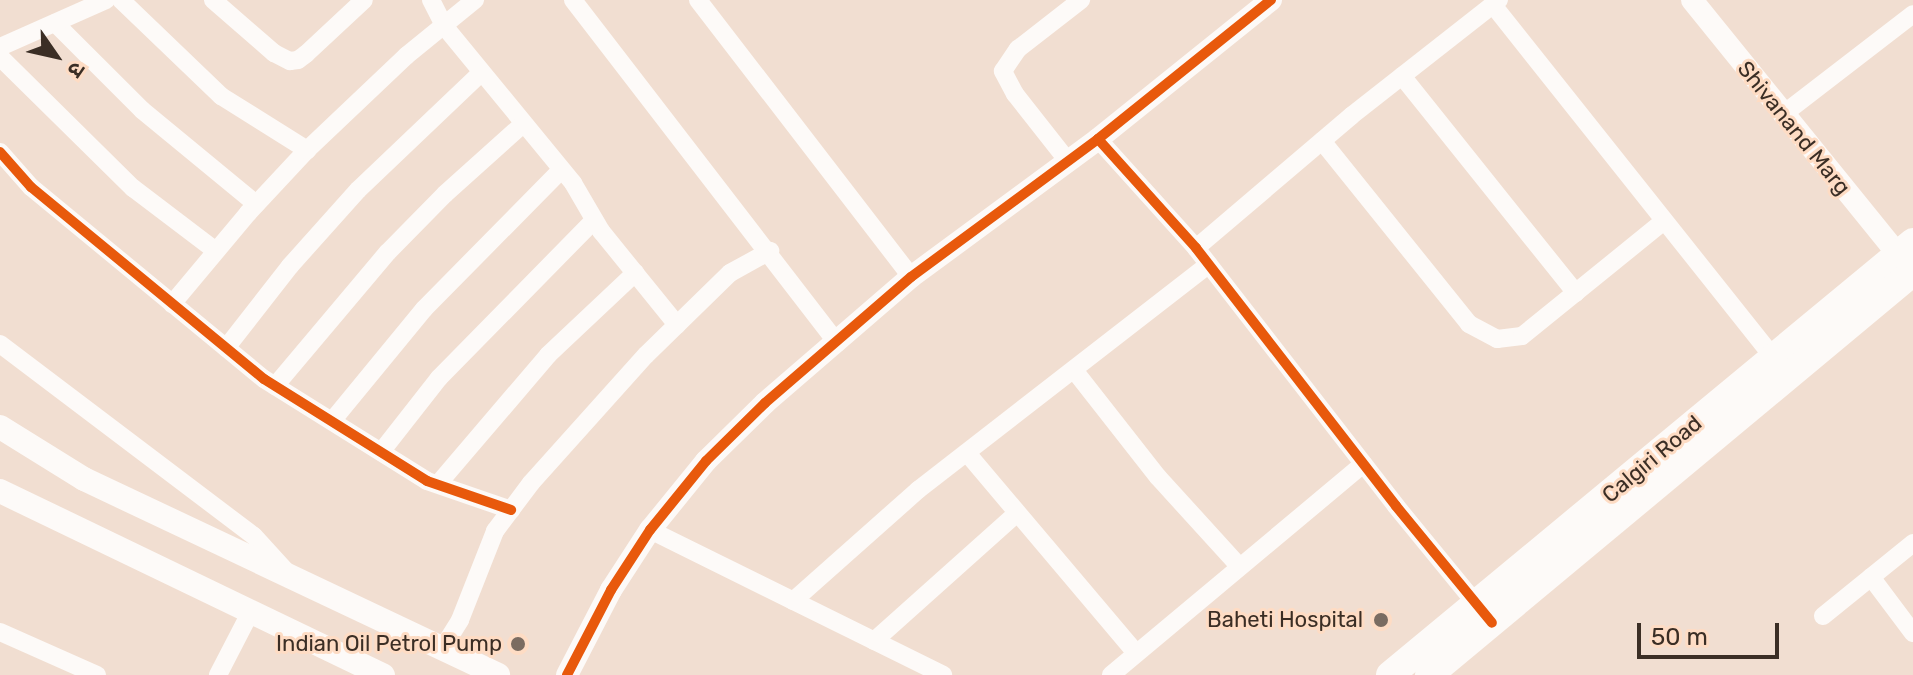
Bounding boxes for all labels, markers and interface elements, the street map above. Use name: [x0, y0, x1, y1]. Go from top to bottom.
north arrow: [16, 16, 96, 96]
street label: Shivanand Marg: [1732, 56, 1856, 200]
text: उ: [62, 57, 91, 83]
street label: Calgiri Road: [1597, 410, 1707, 508]
place label: Baheti Hospital: [1207, 607, 1363, 633]
scale bar: [1641, 607, 1783, 657]
marker: Baheti Hospital: [1370, 609, 1392, 631]
text: 50 m: [1651, 623, 1708, 651]
place label: Indian Oil Petrol Pump: [276, 631, 502, 657]
marker: Indian Oil Petrol Pump: [509, 635, 527, 653]

